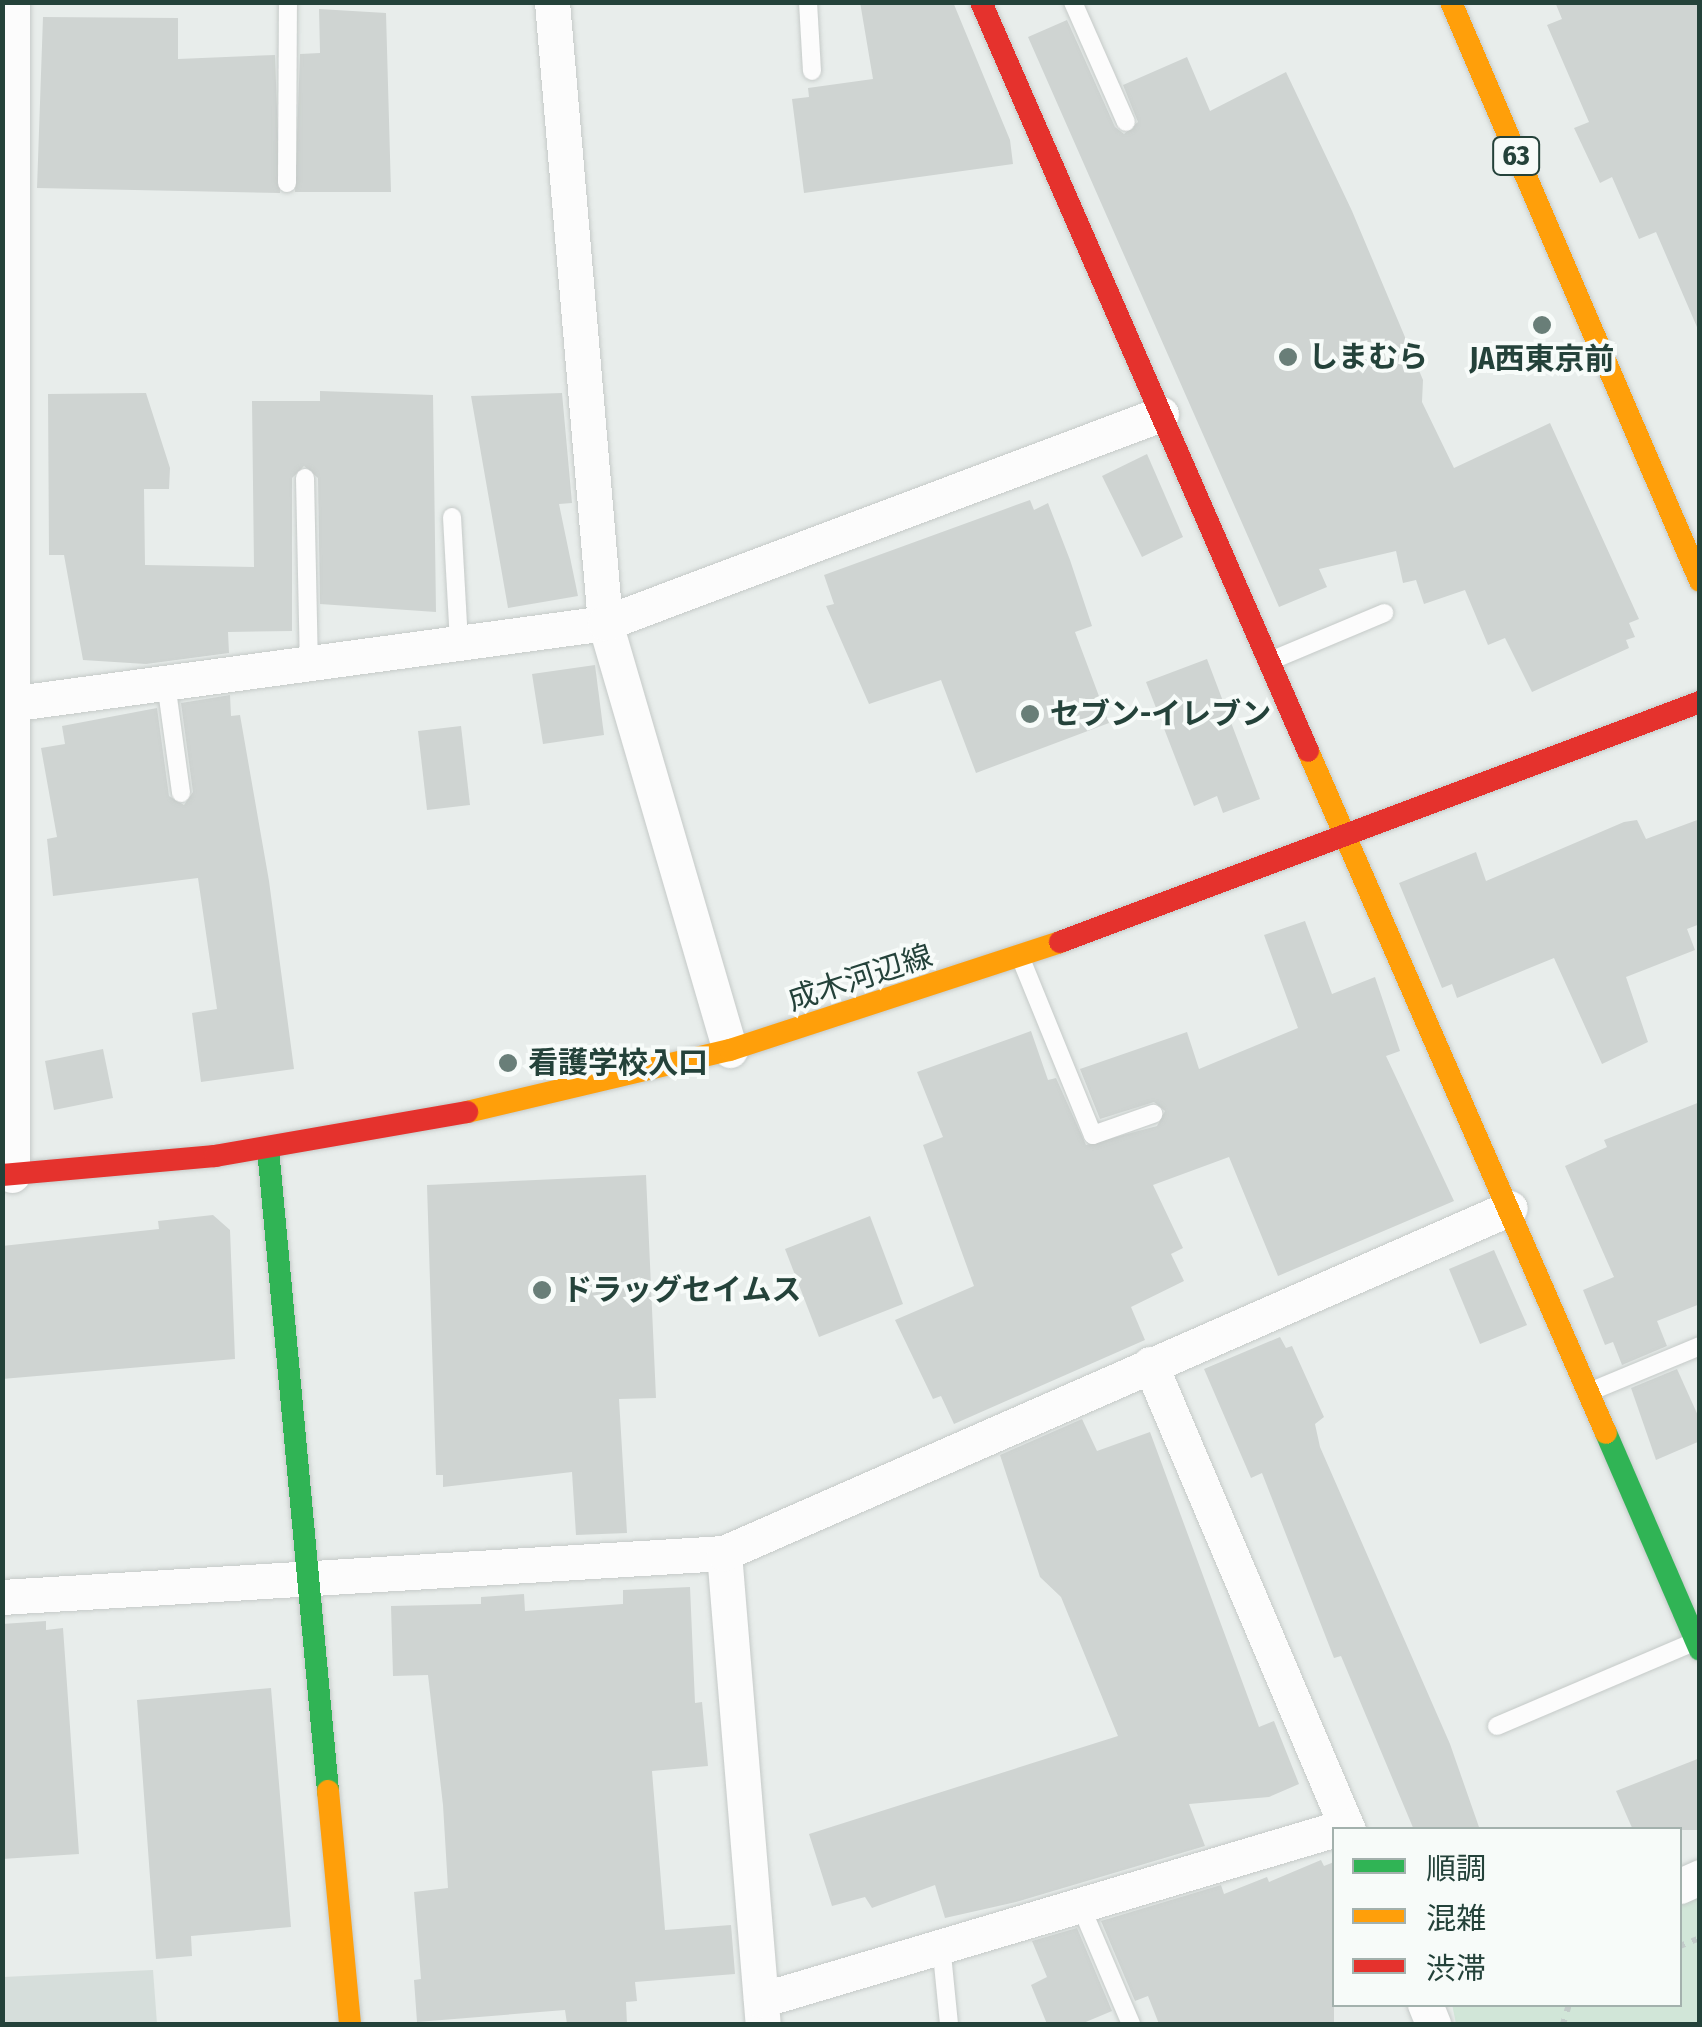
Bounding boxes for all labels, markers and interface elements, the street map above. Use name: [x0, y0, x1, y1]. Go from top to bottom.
road number: 63: [1491, 133, 1541, 179]
marker: JA西東京前: [1531, 314, 1553, 336]
place label: しまむら: [1308, 339, 1428, 375]
place label: JA西東京前: [1470, 341, 1614, 377]
marker: しまむら: [1277, 346, 1299, 368]
place label: セブン-イレブン: [1050, 696, 1271, 732]
marker: セブン-イレブン: [1019, 703, 1041, 725]
street label: 成木河辺線: [783, 938, 937, 1018]
place label: 看護学校入口: [528, 1045, 708, 1081]
marker: 看護学校入口: [497, 1052, 519, 1074]
place label: ドラッグセイムス: [562, 1272, 802, 1308]
marker: ドラッグセイムス: [531, 1279, 553, 1301]
legend: [1332, 1827, 1682, 2007]
text: 順調: [1426, 1851, 1486, 1887]
text: 混雑: [1426, 1901, 1486, 1937]
text: 渋滞: [1426, 1951, 1486, 1987]

